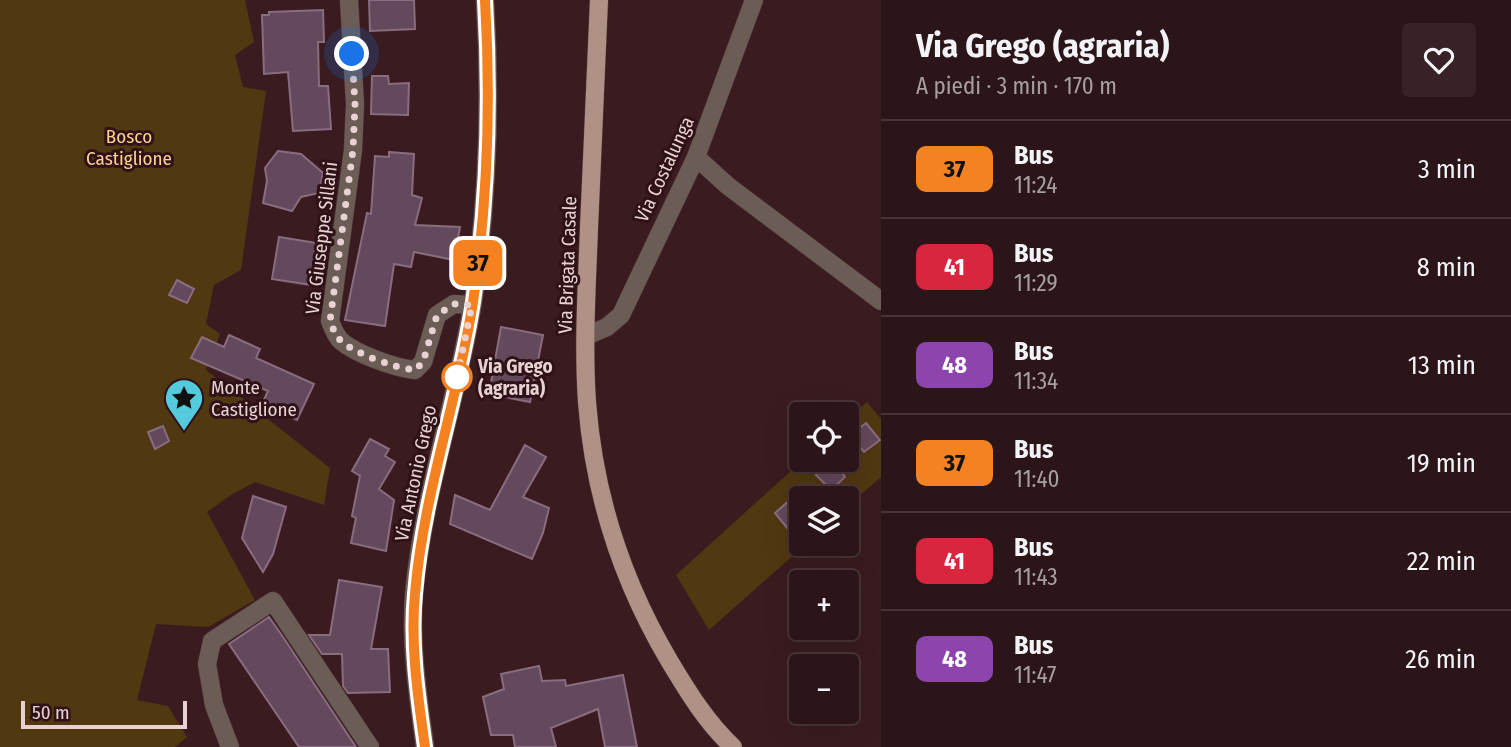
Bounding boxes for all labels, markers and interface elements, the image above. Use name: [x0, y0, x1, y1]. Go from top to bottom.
button: heart: [1402, 23, 1476, 97]
text: Via Grego (agraria): [916, 26, 1169, 66]
your location: [334, 36, 369, 71]
text: A piedi · 3 min · 170 m: [916, 72, 1117, 100]
street label: Via Costalunga: [630, 113, 699, 226]
park label: Bosco Castiglione: [86, 125, 172, 170]
text: Bus: [1014, 140, 1053, 171]
text: 3 min: [1418, 154, 1476, 185]
text: 37: [944, 155, 965, 183]
street label: Via Giuseppe Sillani: [301, 160, 342, 316]
text: 11:24: [1014, 171, 1057, 199]
street label: Via Brigata Casale: [554, 196, 581, 334]
text: Bus: [1014, 238, 1053, 269]
line badge: 37: [447, 240, 510, 286]
text: 37: [467, 249, 489, 277]
text: 8 min: [1417, 252, 1476, 283]
text: 41: [944, 253, 965, 281]
text: 11:29: [1014, 269, 1058, 297]
text: Bus: [1014, 336, 1053, 367]
text: 13 min: [1408, 350, 1476, 381]
text: 48: [942, 351, 967, 379]
place label: Via Grego (agraria): [477, 355, 553, 400]
marker: Via Grego (agraria): [442, 362, 472, 392]
text: 11:34: [1014, 367, 1058, 395]
place label: Monte Castiglione: [211, 376, 297, 421]
place icon: Monte Castiglione: [163, 377, 205, 432]
map controls: [789, 402, 859, 724]
button: locate: [789, 402, 859, 472]
street label: Via Antonio Grego: [390, 403, 441, 543]
text: Bus: [1014, 434, 1053, 465]
text: 19 min: [1407, 448, 1476, 479]
text: 37: [944, 449, 965, 477]
text: 11:40: [1014, 465, 1060, 493]
button: layers: [789, 486, 859, 556]
text: Bus: [1014, 532, 1053, 563]
text: 22 min: [1407, 546, 1476, 577]
text: 41: [944, 547, 965, 575]
text: 11:43: [1014, 563, 1058, 591]
button: +: [789, 570, 859, 640]
text: Bus: [1014, 630, 1053, 661]
text: 26 min: [1405, 644, 1476, 675]
text: 48: [942, 645, 967, 673]
button: −: [789, 654, 859, 724]
text: 11:47: [1014, 661, 1056, 689]
scale bar: [21, 698, 187, 730]
text: 50 m: [32, 701, 70, 724]

